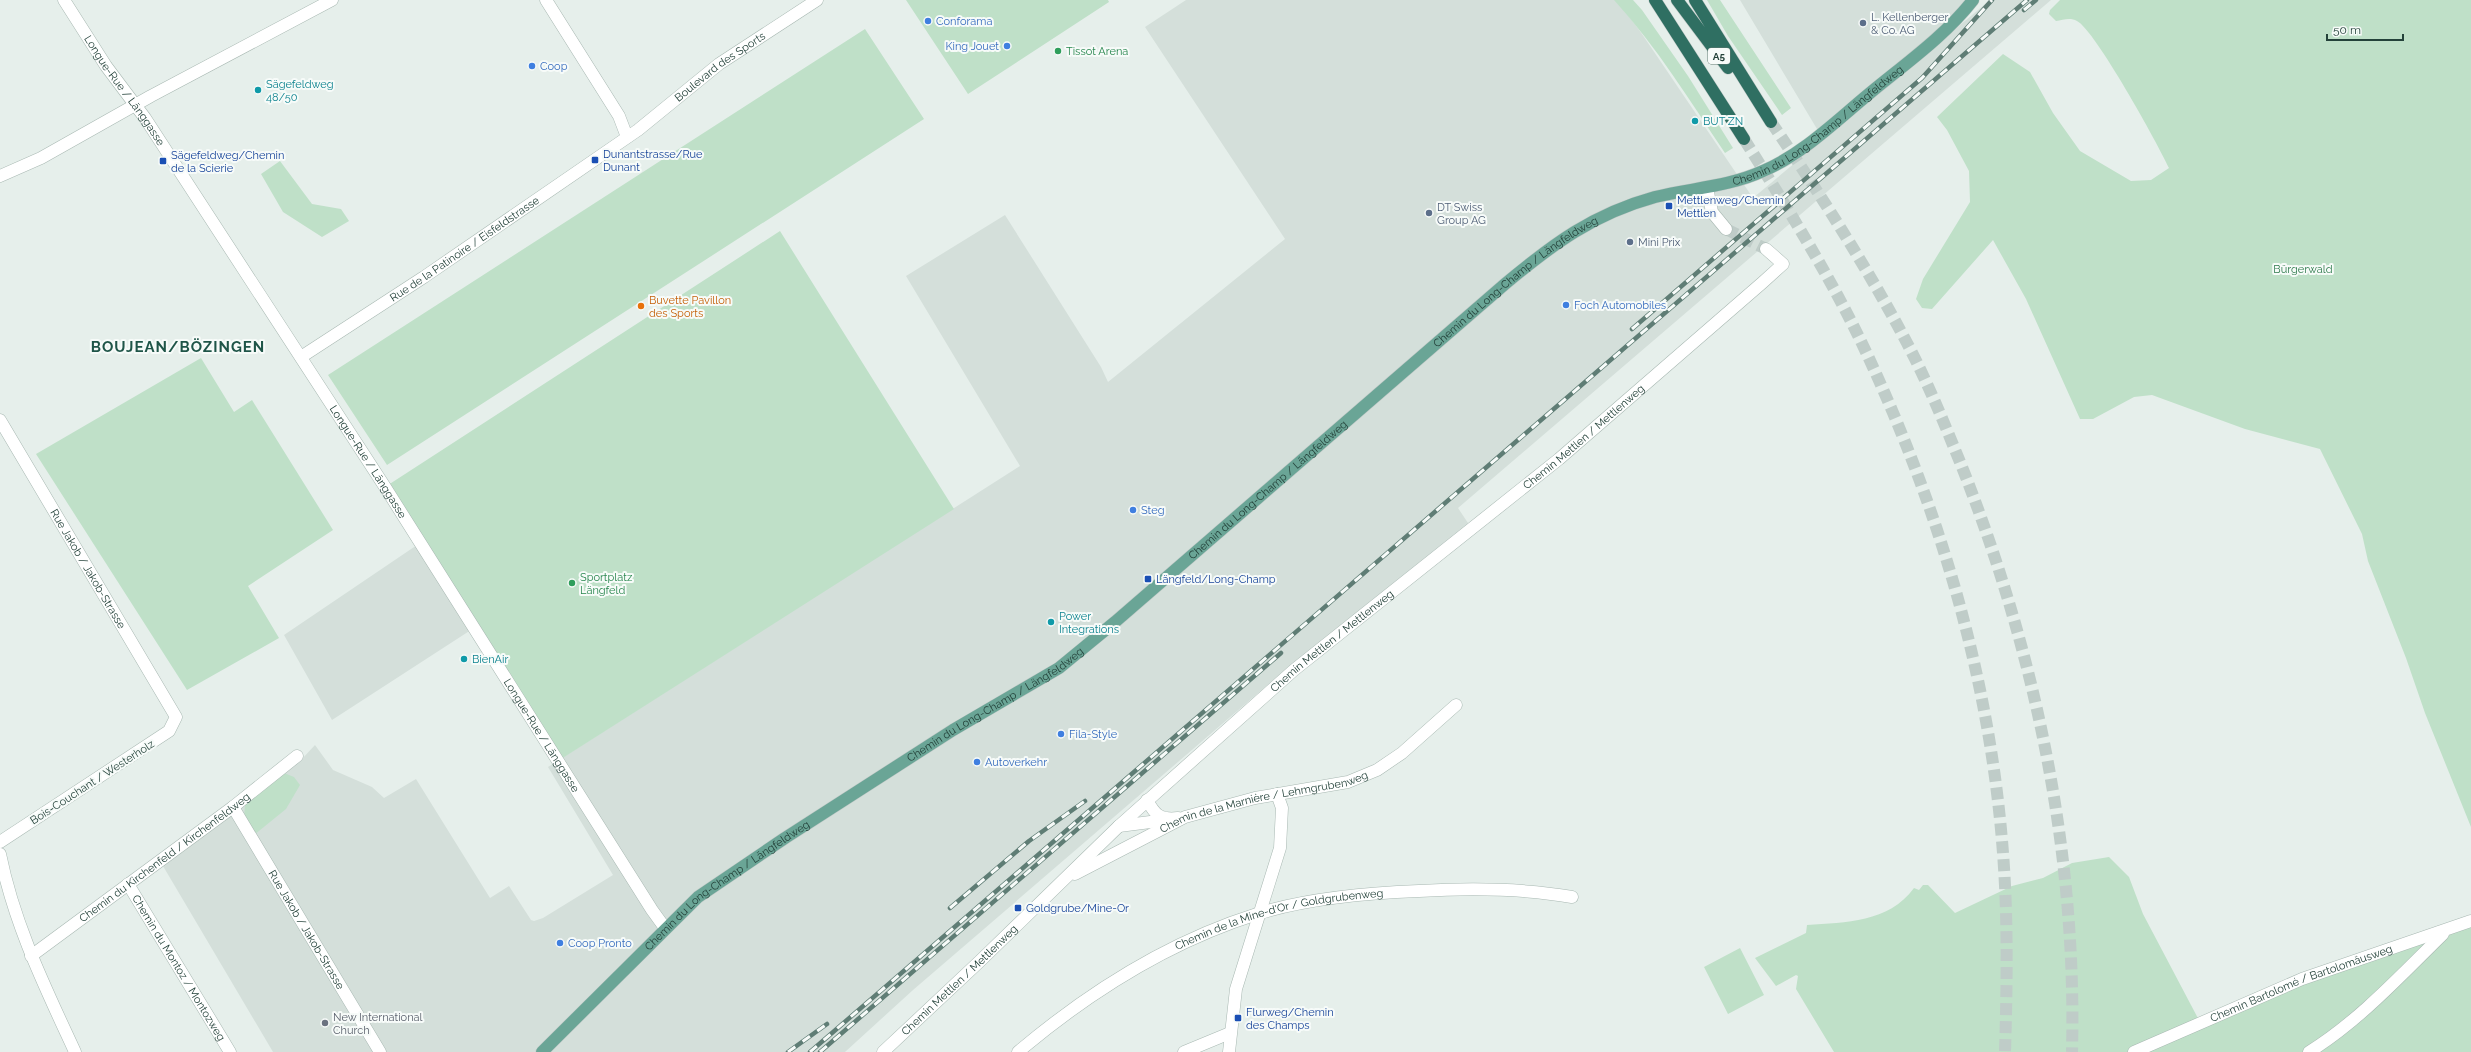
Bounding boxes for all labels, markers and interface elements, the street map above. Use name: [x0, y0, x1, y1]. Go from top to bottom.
place label: L. Kellenberger & Co. AG: [1871, 11, 1949, 37]
place label: Conforama: [936, 15, 992, 28]
marker: Conforama: [923, 16, 933, 26]
scale bar: [2327, 16, 2403, 42]
marker: L. Kellenberger & Co. AG: [1858, 18, 1868, 28]
text: 50 m: [2333, 23, 2361, 37]
street label: Boulevard des Sports: [672, 30, 768, 104]
street label: Longue-Rue / Länggasse: [81, 33, 168, 149]
place label: King Jouet: [945, 40, 999, 53]
marker: King Jouet: [1002, 41, 1012, 51]
place label: Tissot Arena: [1066, 45, 1128, 58]
marker: Tissot Arena: [1053, 46, 1063, 56]
road number: A5: [1708, 48, 1730, 64]
place label: Coop: [540, 60, 568, 73]
marker: Coop: [527, 61, 537, 71]
street label: Chemin du Long-Champ / Längfeldweg: [1731, 63, 1906, 188]
place label: Sägefeldweg 48/50: [266, 78, 334, 104]
marker: Sägefeldweg 48/50: [253, 85, 263, 95]
place label: BUT ZN: [1703, 115, 1743, 128]
marker: BUT ZN: [1690, 116, 1700, 126]
place label: Dunantstrasse/Rue Dunant: [603, 148, 703, 174]
place label: Sägefeldweg/Chemin de la Scierie: [171, 149, 284, 175]
marker: Dunantstrasse/Rue Dunant: [590, 155, 600, 165]
marker: Sägefeldweg/Chemin de la Scierie: [158, 156, 168, 166]
street label: Rue de la Patinoire / Eisfeldstrasse: [388, 194, 542, 304]
place label: Mettlenweg/Chemin Mettlen: [1677, 194, 1784, 220]
place label: DT Swiss Group AG: [1437, 201, 1486, 227]
marker: Mettlenweg/Chemin Mettlen: [1664, 201, 1674, 211]
marker: DT Swiss Group AG: [1424, 208, 1434, 218]
street label: Chemin du Long-Champ / Längfeldweg: [1431, 214, 1600, 350]
place label: Mini Prix: [1638, 236, 1681, 249]
marker: Mini Prix: [1625, 237, 1635, 247]
park label: Bürgerwald: [2273, 263, 2333, 276]
place label: Buvette Pavillon des Sports: [649, 294, 731, 320]
place label: Foch Automobiles: [1574, 299, 1666, 312]
marker: Foch Automobiles: [1561, 300, 1571, 310]
marker: Buvette Pavillon des Sports: [636, 301, 646, 311]
district label: BOUJEAN/BÖZINGEN: [91, 338, 265, 356]
street label: Chemin Mettlen / Mettlenweg: [1521, 382, 1647, 492]
street label: Longue-Rue / Länggasse: [327, 403, 409, 521]
street label: Chemin du Long-Champ / Längfeldweg: [1186, 418, 1350, 562]
place label: Steg: [1141, 504, 1164, 517]
marker: Steg: [1128, 505, 1138, 515]
street label: Rue Jakob / Jakob-Strasse: [47, 507, 128, 632]
place label: Sportplatz Längfeld: [580, 571, 633, 597]
place label: Längfeld/Long-Champ: [1156, 573, 1276, 586]
marker: Längfeld/Long-Champ: [1143, 574, 1153, 584]
marker: Sportplatz Längfeld: [567, 578, 577, 588]
street label: Chemin Mettlen / Mettlenweg: [1268, 587, 1396, 695]
place label: Power Integrations: [1059, 610, 1119, 636]
marker: Power Integrations: [1046, 617, 1056, 627]
street label: Chemin du Long-Champ / Längfeldweg: [905, 645, 1086, 765]
place label: BienAir: [472, 653, 508, 666]
marker: BienAir: [459, 654, 469, 664]
street label: Longue-Rue / Länggasse: [501, 676, 582, 795]
place label: Fila-Style: [1069, 728, 1118, 741]
marker: Fila-Style: [1056, 729, 1066, 739]
street label: Bois-Couchant / Westerholz: [28, 737, 157, 827]
place label: Autoverkehr: [985, 756, 1047, 769]
marker: Autoverkehr: [972, 757, 982, 767]
street label: Chemin de la Marnière / Lehmgrubenweg: [1158, 768, 1370, 836]
street label: Chemin du Kirchenfeld / Kirchenfeldweg: [77, 790, 253, 925]
street label: Chemin du Long-Champ / Längfeldweg: [642, 818, 812, 953]
street label: Rue Jakob / Jakob-Strasse: [265, 868, 347, 992]
street label: Chemin de la Mine-d'Or / Goldgrubenweg: [1173, 887, 1384, 953]
street label: Chemin du Montoz / Montozweg: [129, 893, 228, 1043]
place label: Goldgrube/Mine-Or: [1026, 902, 1129, 915]
marker: Goldgrube/Mine-Or: [1013, 903, 1023, 913]
street label: Chemin Mettlen / Mettlenweg: [899, 922, 1020, 1038]
place label: Coop Pronto: [568, 937, 632, 950]
marker: Coop Pronto: [555, 938, 565, 948]
street label: Chemin Bartolomé / Bartolomäusweg: [2208, 942, 2394, 1025]
place label: Flurweg/Chemin des Champs: [1246, 1006, 1334, 1032]
place label: New International Church: [333, 1011, 423, 1037]
marker: Flurweg/Chemin des Champs: [1233, 1013, 1243, 1023]
marker: New International Church: [320, 1018, 330, 1028]

